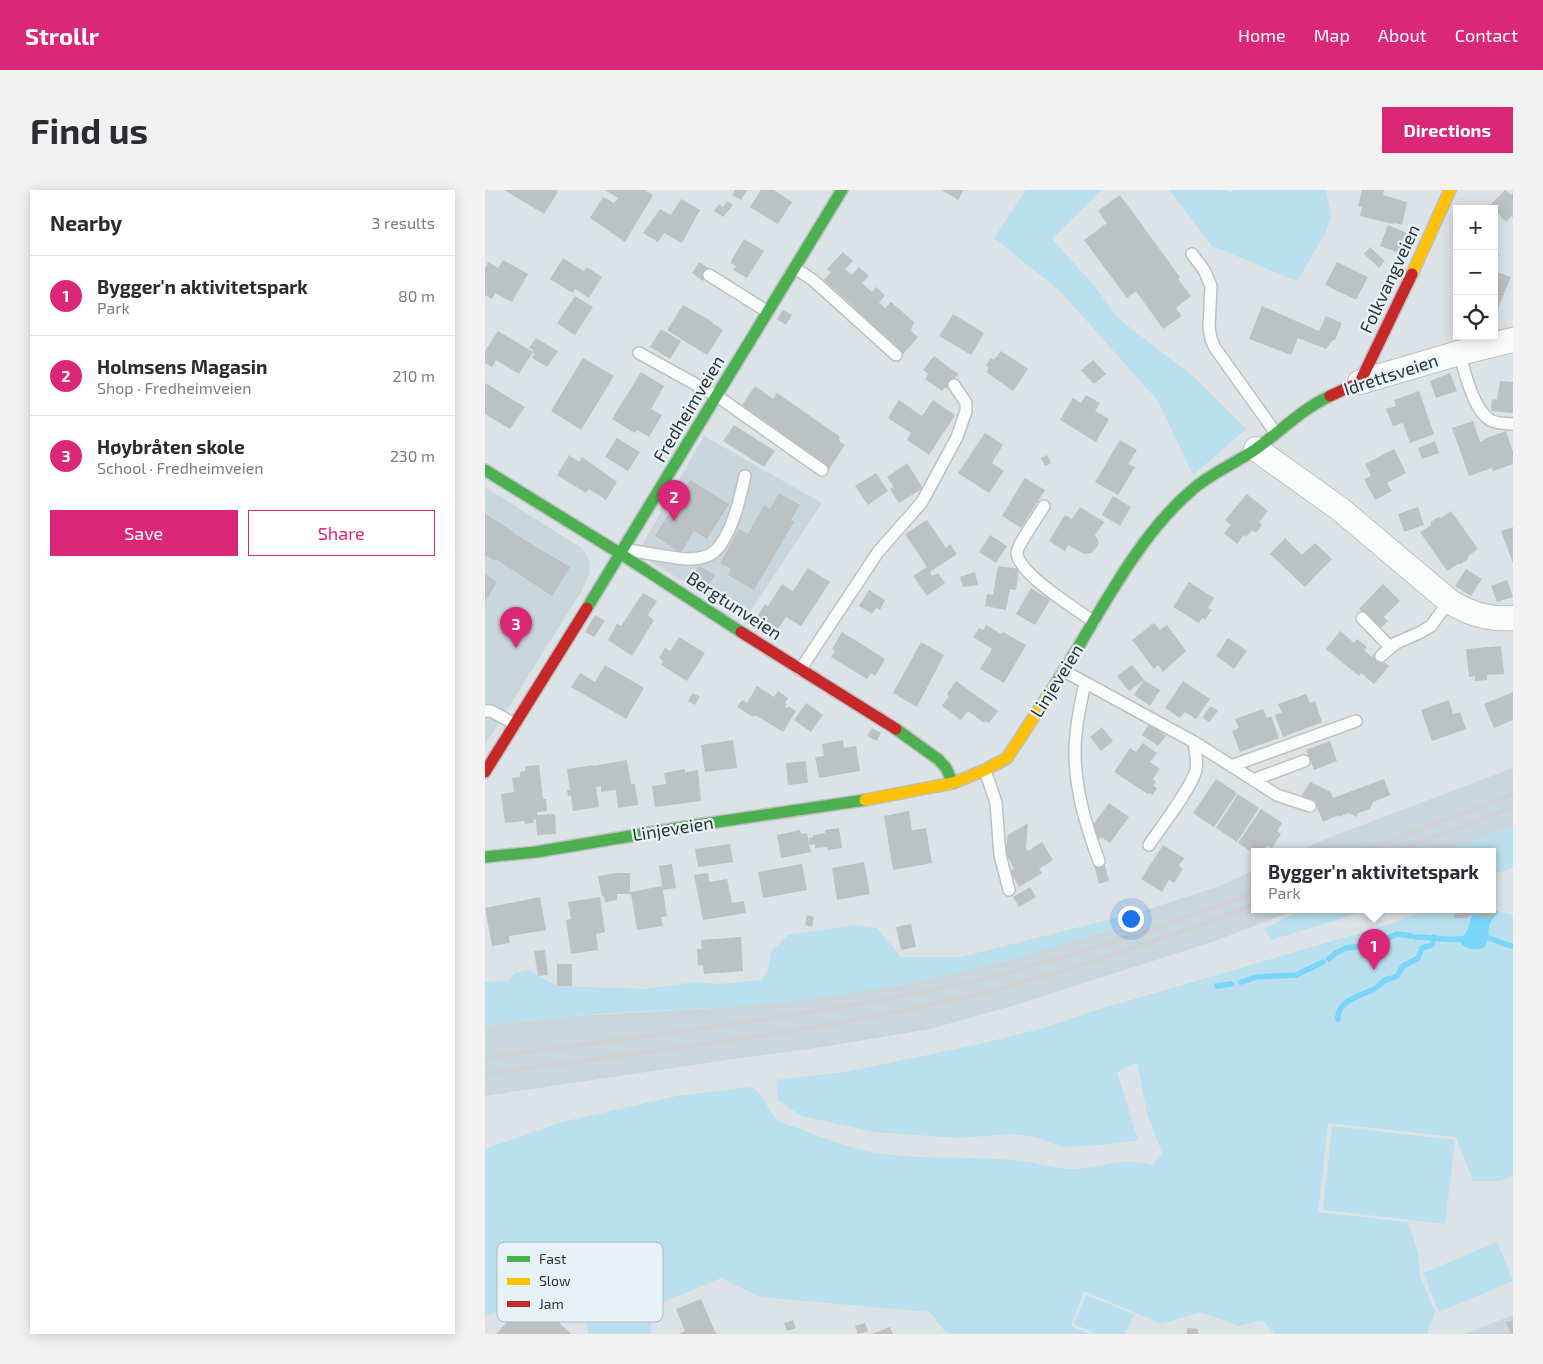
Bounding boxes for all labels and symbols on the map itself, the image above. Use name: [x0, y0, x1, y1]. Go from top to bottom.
street label: Folkvangveien: [1354, 221, 1424, 337]
street label: Idrettsveien: [1341, 348, 1441, 400]
street label: Fredheimveien: [648, 351, 729, 466]
pin: 2: [658, 480, 690, 521]
street label: Bergtunveien: [683, 566, 786, 644]
pin: 3: [500, 607, 532, 648]
street label: Linjeveien: [1025, 640, 1087, 721]
street label: Linjeveien: [631, 811, 715, 845]
your location: [1118, 906, 1144, 932]
pin: 1: [1358, 929, 1390, 970]
legend: [497, 1242, 663, 1322]
text: Fast: [539, 1250, 566, 1267]
text: Slow: [539, 1272, 571, 1289]
text: Jam: [539, 1295, 564, 1312]

